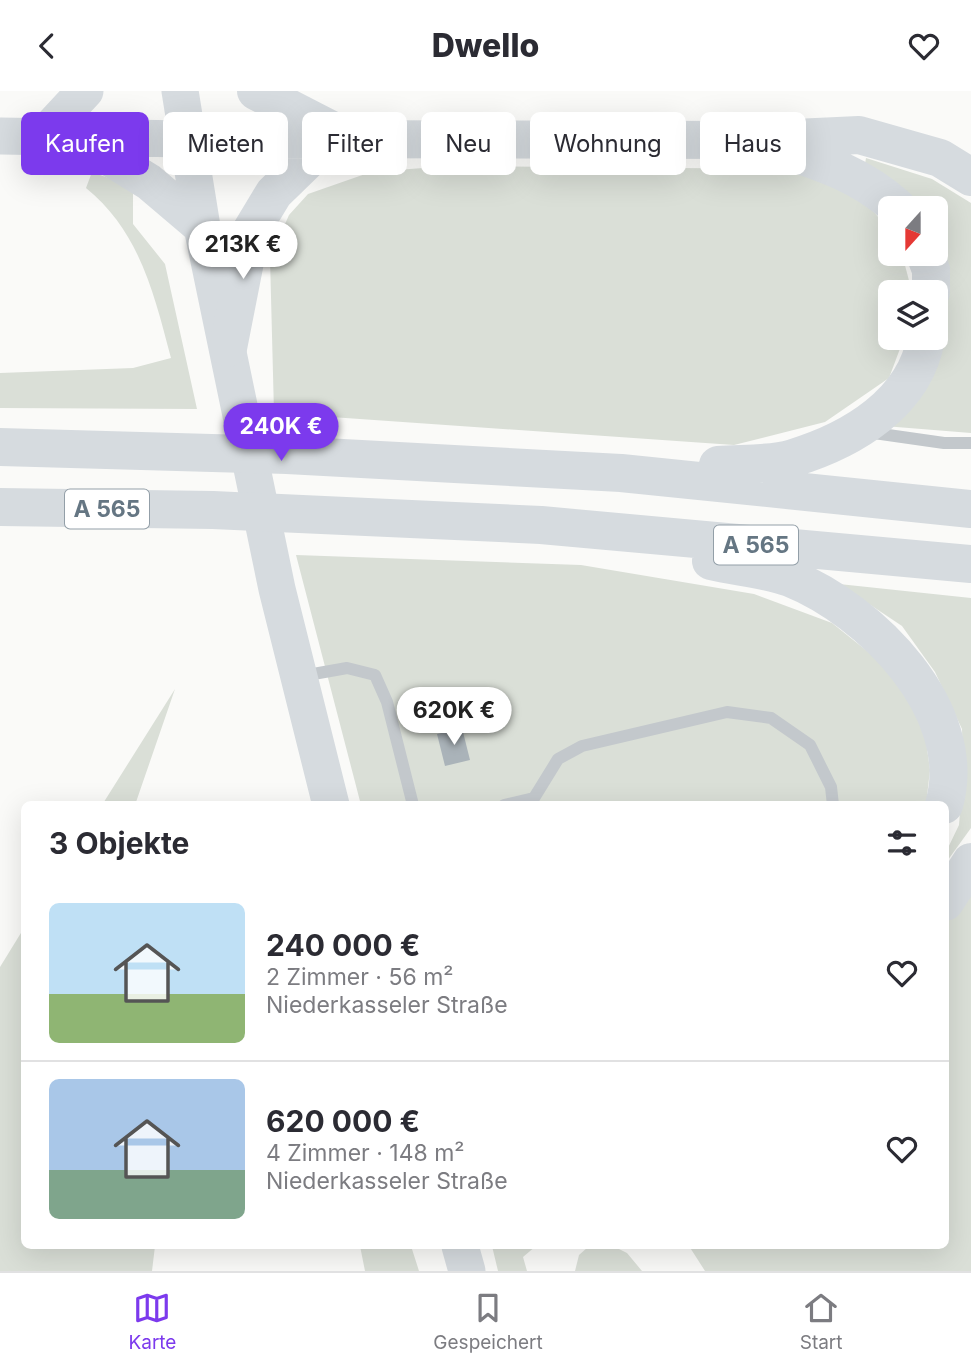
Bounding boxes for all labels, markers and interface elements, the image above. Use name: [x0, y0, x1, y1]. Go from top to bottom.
text: Dwello: [432, 26, 539, 65]
icon: back: [28, 27, 66, 65]
icon: heart: [905, 27, 943, 65]
chip: Kaufen: [21, 112, 149, 175]
chip: Mieten: [163, 112, 288, 175]
chip: Filter: [302, 112, 407, 175]
chip: Neu: [421, 112, 516, 175]
chip: Wohnung: [530, 112, 686, 175]
chip: Haus: [700, 112, 806, 175]
north arrow: [878, 196, 948, 266]
map controls: [878, 196, 948, 350]
pin: 213K €: [186, 221, 300, 281]
text: 213K €: [205, 230, 282, 258]
button: layers: [878, 280, 948, 350]
pin: 240K €: [224, 403, 338, 463]
text: 240K €: [240, 412, 322, 440]
road number: A 565: [65, 489, 149, 529]
road number: A 565: [714, 526, 798, 565]
pin: 620K €: [397, 687, 511, 747]
text: 620K €: [413, 696, 495, 724]
icon: filters: [883, 824, 921, 862]
text: 3 Objekte: [49, 825, 189, 861]
text: 240 000 €: [266, 927, 420, 963]
icon: home: [105, 931, 189, 1015]
icon: heart: [883, 954, 921, 992]
text: 2 Zimmer · 56 m²: [266, 963, 453, 991]
text: Niederkasseler Straße: [266, 991, 508, 1019]
text: 620 000 €: [266, 1103, 420, 1139]
icon: home: [105, 1107, 189, 1191]
icon: heart: [883, 1130, 921, 1168]
text: 4 Zimmer · 148 m²: [266, 1139, 465, 1167]
text: Niederkasseler Straße: [266, 1167, 508, 1195]
tab: Karte: [128, 1289, 176, 1354]
tab: Gespeichert: [433, 1289, 543, 1354]
tab: Start: [800, 1289, 843, 1354]

